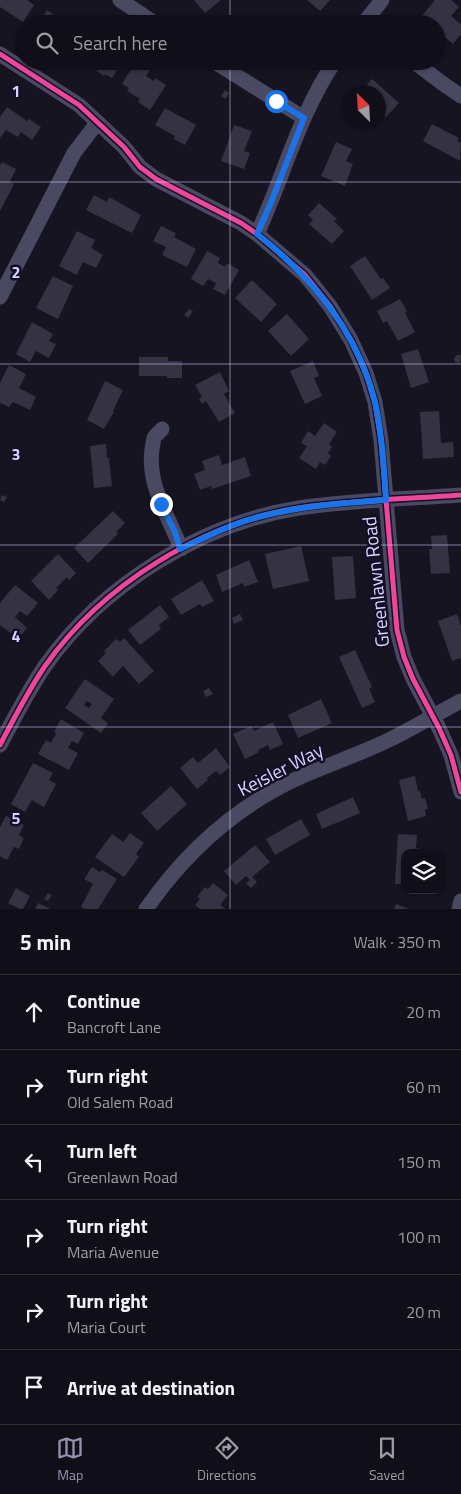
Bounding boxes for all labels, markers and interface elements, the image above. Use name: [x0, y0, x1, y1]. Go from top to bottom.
search box: [15, 15, 446, 70]
text: Search here: [73, 28, 167, 57]
icon: search: [33, 29, 61, 57]
text: 1: [12, 79, 20, 103]
north arrow: [341, 85, 386, 130]
route start: [265, 90, 288, 113]
text: 2: [12, 260, 20, 284]
text: 3: [12, 442, 20, 466]
route end: [150, 493, 173, 516]
street label: Greenlawn Road: [354, 515, 396, 649]
text: 4: [12, 624, 21, 648]
street label: Keisler Way: [232, 735, 328, 803]
text: 5: [12, 806, 21, 830]
map controls: [401, 849, 446, 894]
button: layers: [401, 849, 446, 894]
text: 5 min: [20, 926, 71, 958]
text: Walk · 350 m: [353, 930, 441, 954]
text: Continue: [67, 986, 140, 1015]
icon: ahead: [20, 998, 48, 1026]
text: 20 m: [406, 1000, 441, 1024]
text: Bancroft Lane: [67, 1015, 161, 1039]
text: Turn right: [67, 1061, 148, 1090]
icon: right: [20, 1073, 48, 1101]
text: 60 m: [406, 1075, 441, 1099]
text: Old Salem Road: [67, 1090, 173, 1114]
text: Turn left: [67, 1136, 137, 1165]
icon: left: [20, 1148, 48, 1176]
text: 150 m: [397, 1150, 441, 1174]
text: Greenlawn Road: [67, 1165, 178, 1189]
text: Turn right: [67, 1211, 148, 1240]
icon: right: [20, 1223, 48, 1251]
text: 100 m: [397, 1225, 441, 1249]
text: Maria Avenue: [67, 1240, 159, 1264]
text: Turn right: [67, 1286, 148, 1315]
icon: right: [20, 1298, 48, 1326]
text: 20 m: [406, 1300, 441, 1324]
text: Maria Court: [67, 1315, 146, 1339]
icon: arrive: [20, 1373, 48, 1401]
text: Arrive at destination: [67, 1373, 235, 1402]
tab: Map: [56, 1434, 84, 1485]
tab: Directions: [197, 1434, 256, 1485]
tab: Saved: [369, 1434, 405, 1485]

